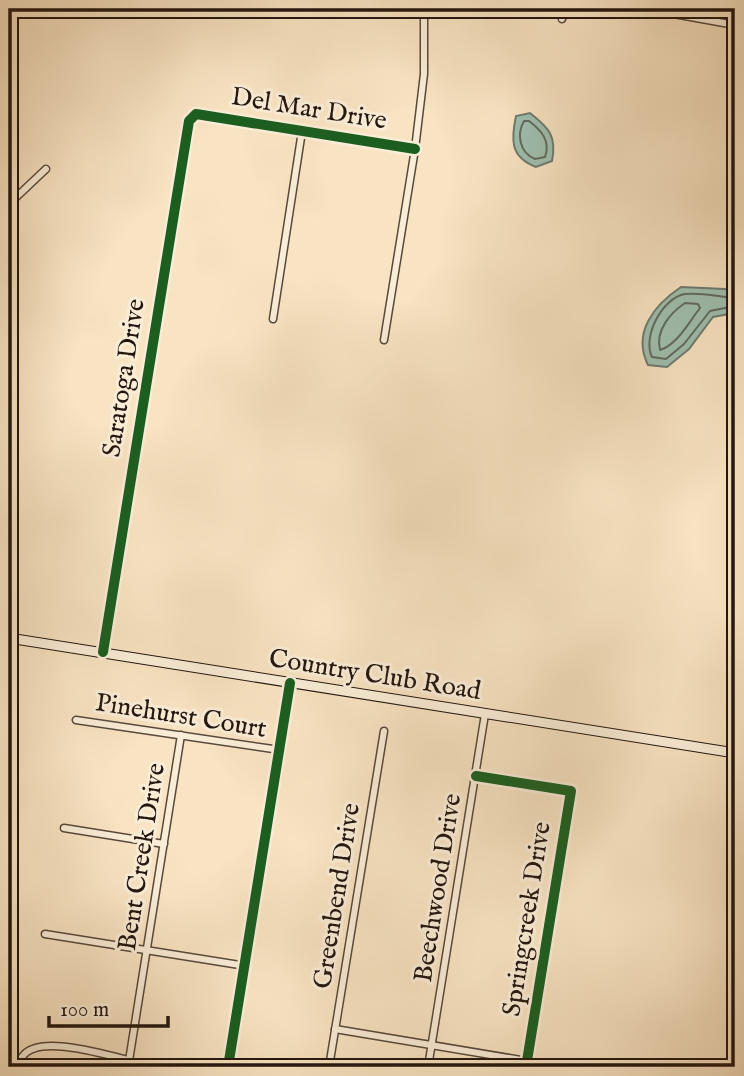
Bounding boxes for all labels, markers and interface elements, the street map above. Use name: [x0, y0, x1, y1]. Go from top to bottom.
street label: Del Mar Drive: [229, 80, 389, 138]
street label: Saratoga Drive: [95, 296, 153, 459]
street label: Country Club Road: [267, 642, 483, 708]
street label: Pinehurst Court: [93, 686, 269, 746]
street label: Bent Creek Drive: [111, 761, 173, 953]
street label: Beechwood Drive: [407, 791, 469, 985]
street label: Greenbend Drive: [306, 801, 368, 991]
street label: Springcreek Drive: [495, 819, 559, 1019]
scale bar: [49, 985, 168, 1029]
text: 100 m: [60, 997, 109, 1024]

